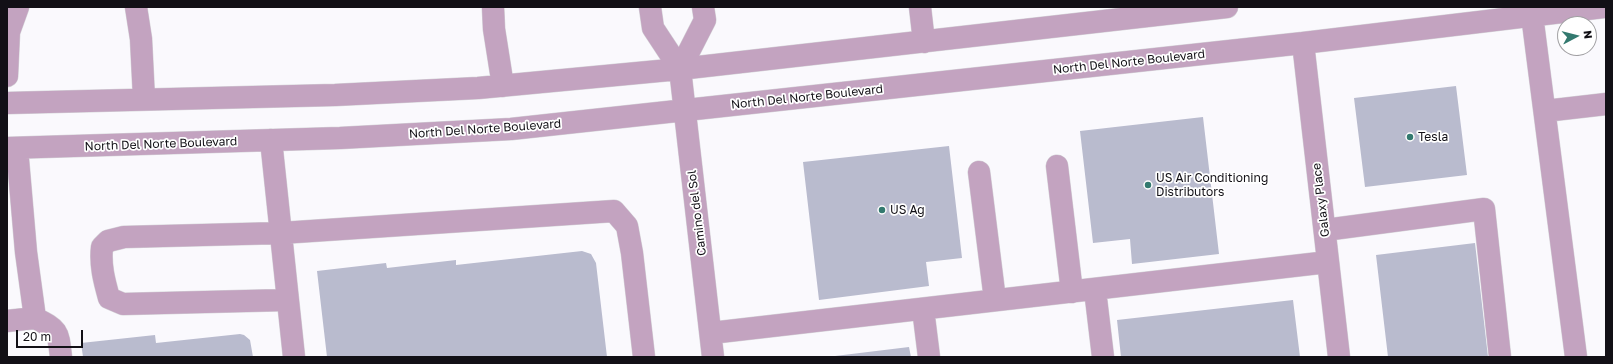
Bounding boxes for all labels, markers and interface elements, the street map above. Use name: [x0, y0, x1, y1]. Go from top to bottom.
north arrow: [1557, 16, 1597, 56]
text: N: [1581, 30, 1595, 40]
street label: North Del Norte Boulevard: [1052, 47, 1206, 77]
street label: North Del Norte Boulevard: [730, 82, 884, 112]
street label: North Del Norte Boulevard: [408, 116, 562, 142]
place label: Tesla: [1418, 130, 1448, 144]
marker: Tesla: [1405, 132, 1415, 142]
street label: North Del Norte Boulevard: [84, 134, 238, 154]
street label: Galaxy Place: [1309, 162, 1333, 238]
street label: Camino del Sol: [685, 169, 709, 257]
place label: US Air Conditioning Distributors: [1156, 171, 1268, 199]
marker: US Air Conditioning Distributors: [1143, 180, 1153, 190]
place label: US Ag: [890, 203, 925, 217]
marker: US Ag: [877, 205, 887, 215]
scale bar: [18, 322, 85, 348]
text: 20 m: [23, 329, 51, 344]

